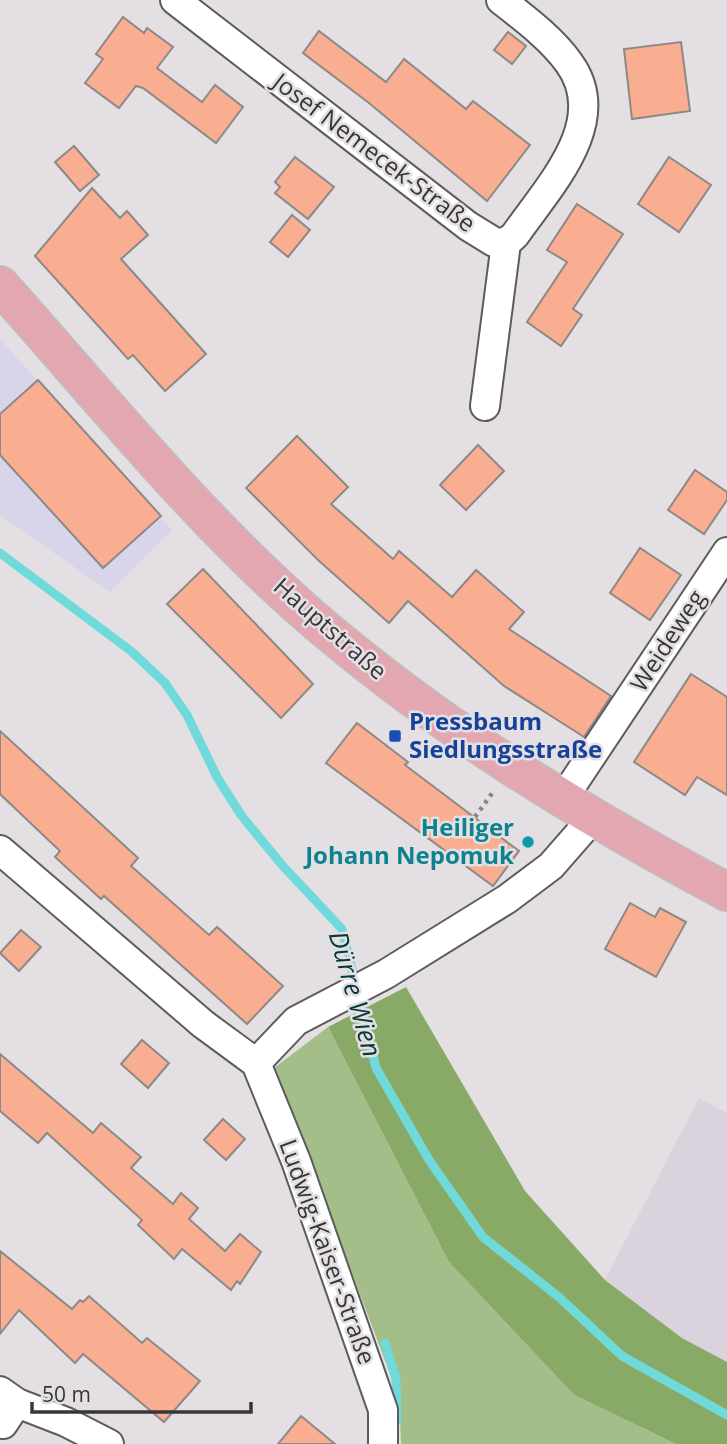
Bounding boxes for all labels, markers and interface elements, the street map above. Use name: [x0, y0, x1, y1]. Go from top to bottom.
street label: Josef Nemecek-Straße: [265, 63, 483, 239]
street label: Hauptstraße: [267, 569, 395, 686]
street label: Weideweg: [622, 583, 712, 697]
place label: Pressbaum Siedlungsstraße: [409, 704, 602, 765]
marker: Pressbaum Siedlungsstraße: [387, 728, 403, 744]
place label: Heiliger Johann Nepomuk: [303, 810, 514, 871]
marker: Heiliger Johann Nepomuk: [520, 834, 536, 850]
water label: Dürre Wien: [321, 927, 391, 1061]
street label: Ludwig-Kaiser-Straße: [272, 1134, 384, 1369]
scale bar: [32, 1370, 250, 1414]
text: 50 m: [42, 1380, 91, 1408]

